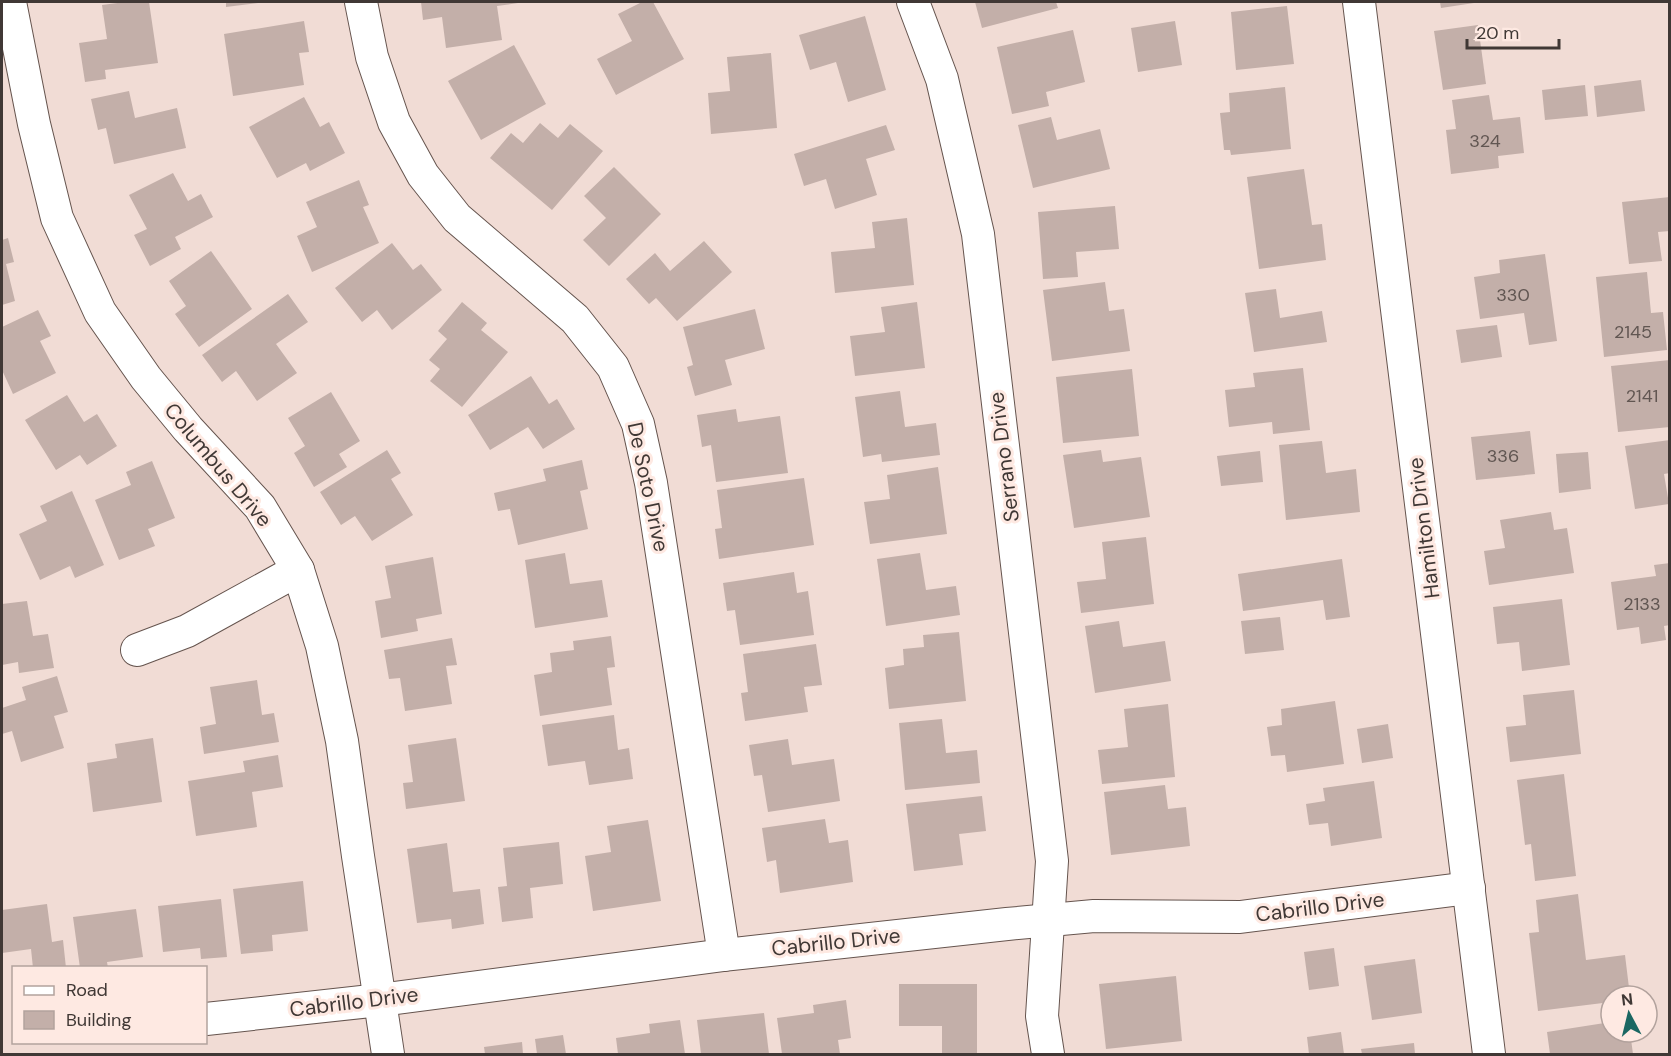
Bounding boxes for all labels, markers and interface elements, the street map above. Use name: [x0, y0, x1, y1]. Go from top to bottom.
scale bar: [1467, 12, 1558, 50]
text: 20 m: [1476, 21, 1519, 45]
house number: 324: [1469, 129, 1501, 153]
house number: 330: [1496, 283, 1530, 307]
house number: 2145: [1614, 320, 1652, 344]
house number: 2141: [1626, 384, 1658, 408]
street label: Serrano Drive: [982, 390, 1026, 524]
street label: Columbus Drive: [158, 397, 278, 533]
street label: De Soto Drive: [621, 420, 675, 554]
house number: 336: [1487, 444, 1519, 468]
street label: Hamilton Drive: [1401, 456, 1447, 600]
house number: 2133: [1623, 592, 1661, 616]
street label: Cabrillo Drive: [1254, 885, 1386, 929]
street label: Cabrillo Drive: [770, 921, 902, 963]
legend: [12, 966, 207, 1044]
text: Road: [66, 978, 108, 1002]
street label: Cabrillo Drive: [288, 980, 420, 1024]
north arrow: [1599, 984, 1659, 1044]
text: N: [1620, 988, 1634, 1011]
text: Building: [66, 1008, 131, 1032]

